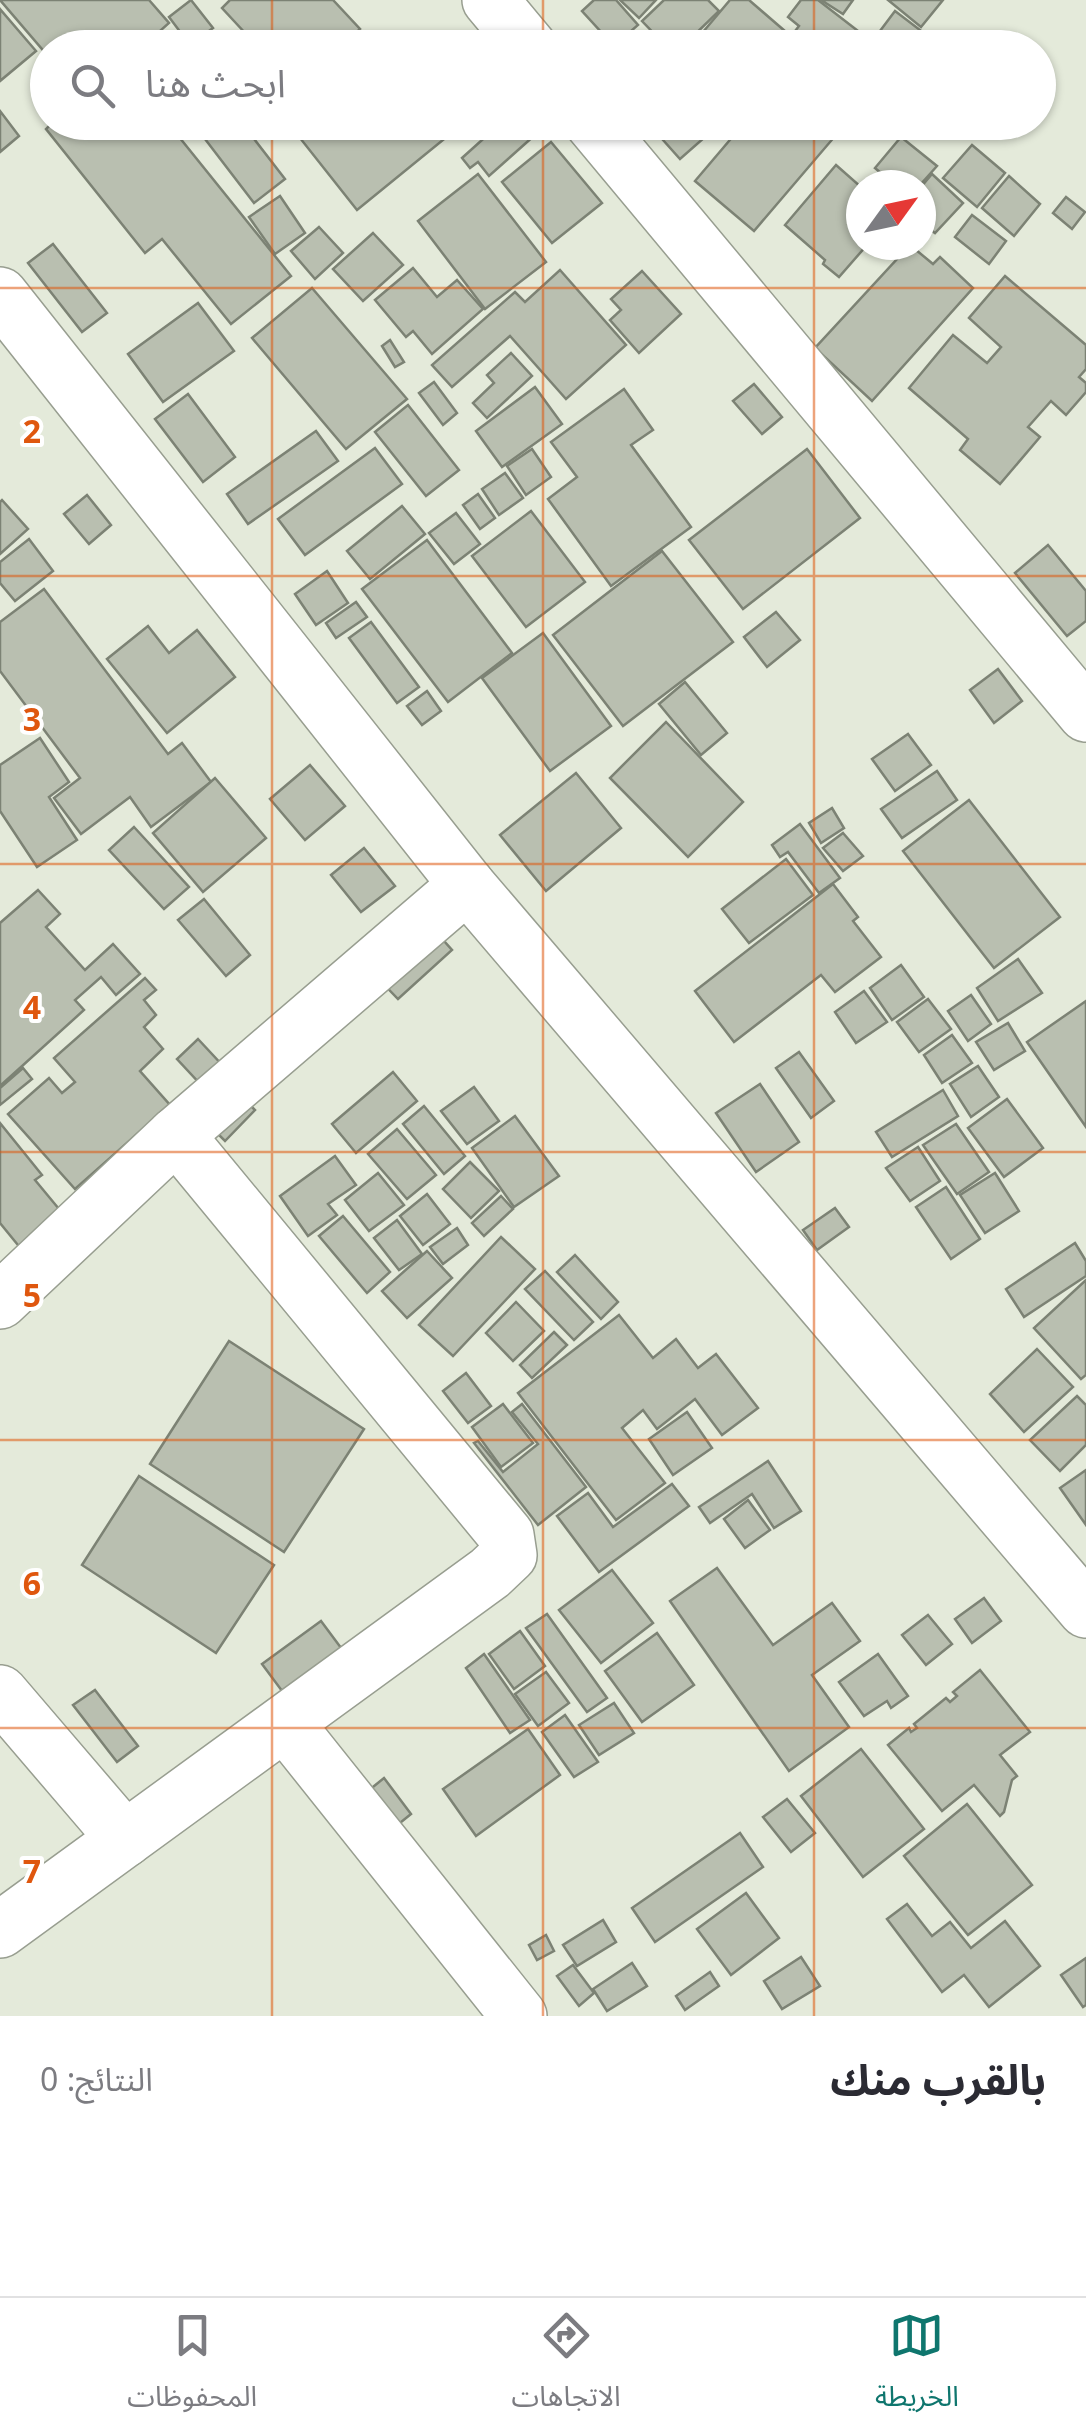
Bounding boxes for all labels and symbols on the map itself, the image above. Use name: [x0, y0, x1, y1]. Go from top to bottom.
north arrow: [846, 170, 936, 260]
text: 2: [23, 399, 41, 467]
text: 3: [23, 687, 41, 755]
text: 4: [23, 975, 41, 1043]
text: 5: [23, 1263, 41, 1331]
text: 6: [23, 1551, 41, 1619]
text: 7: [23, 1839, 41, 1907]

